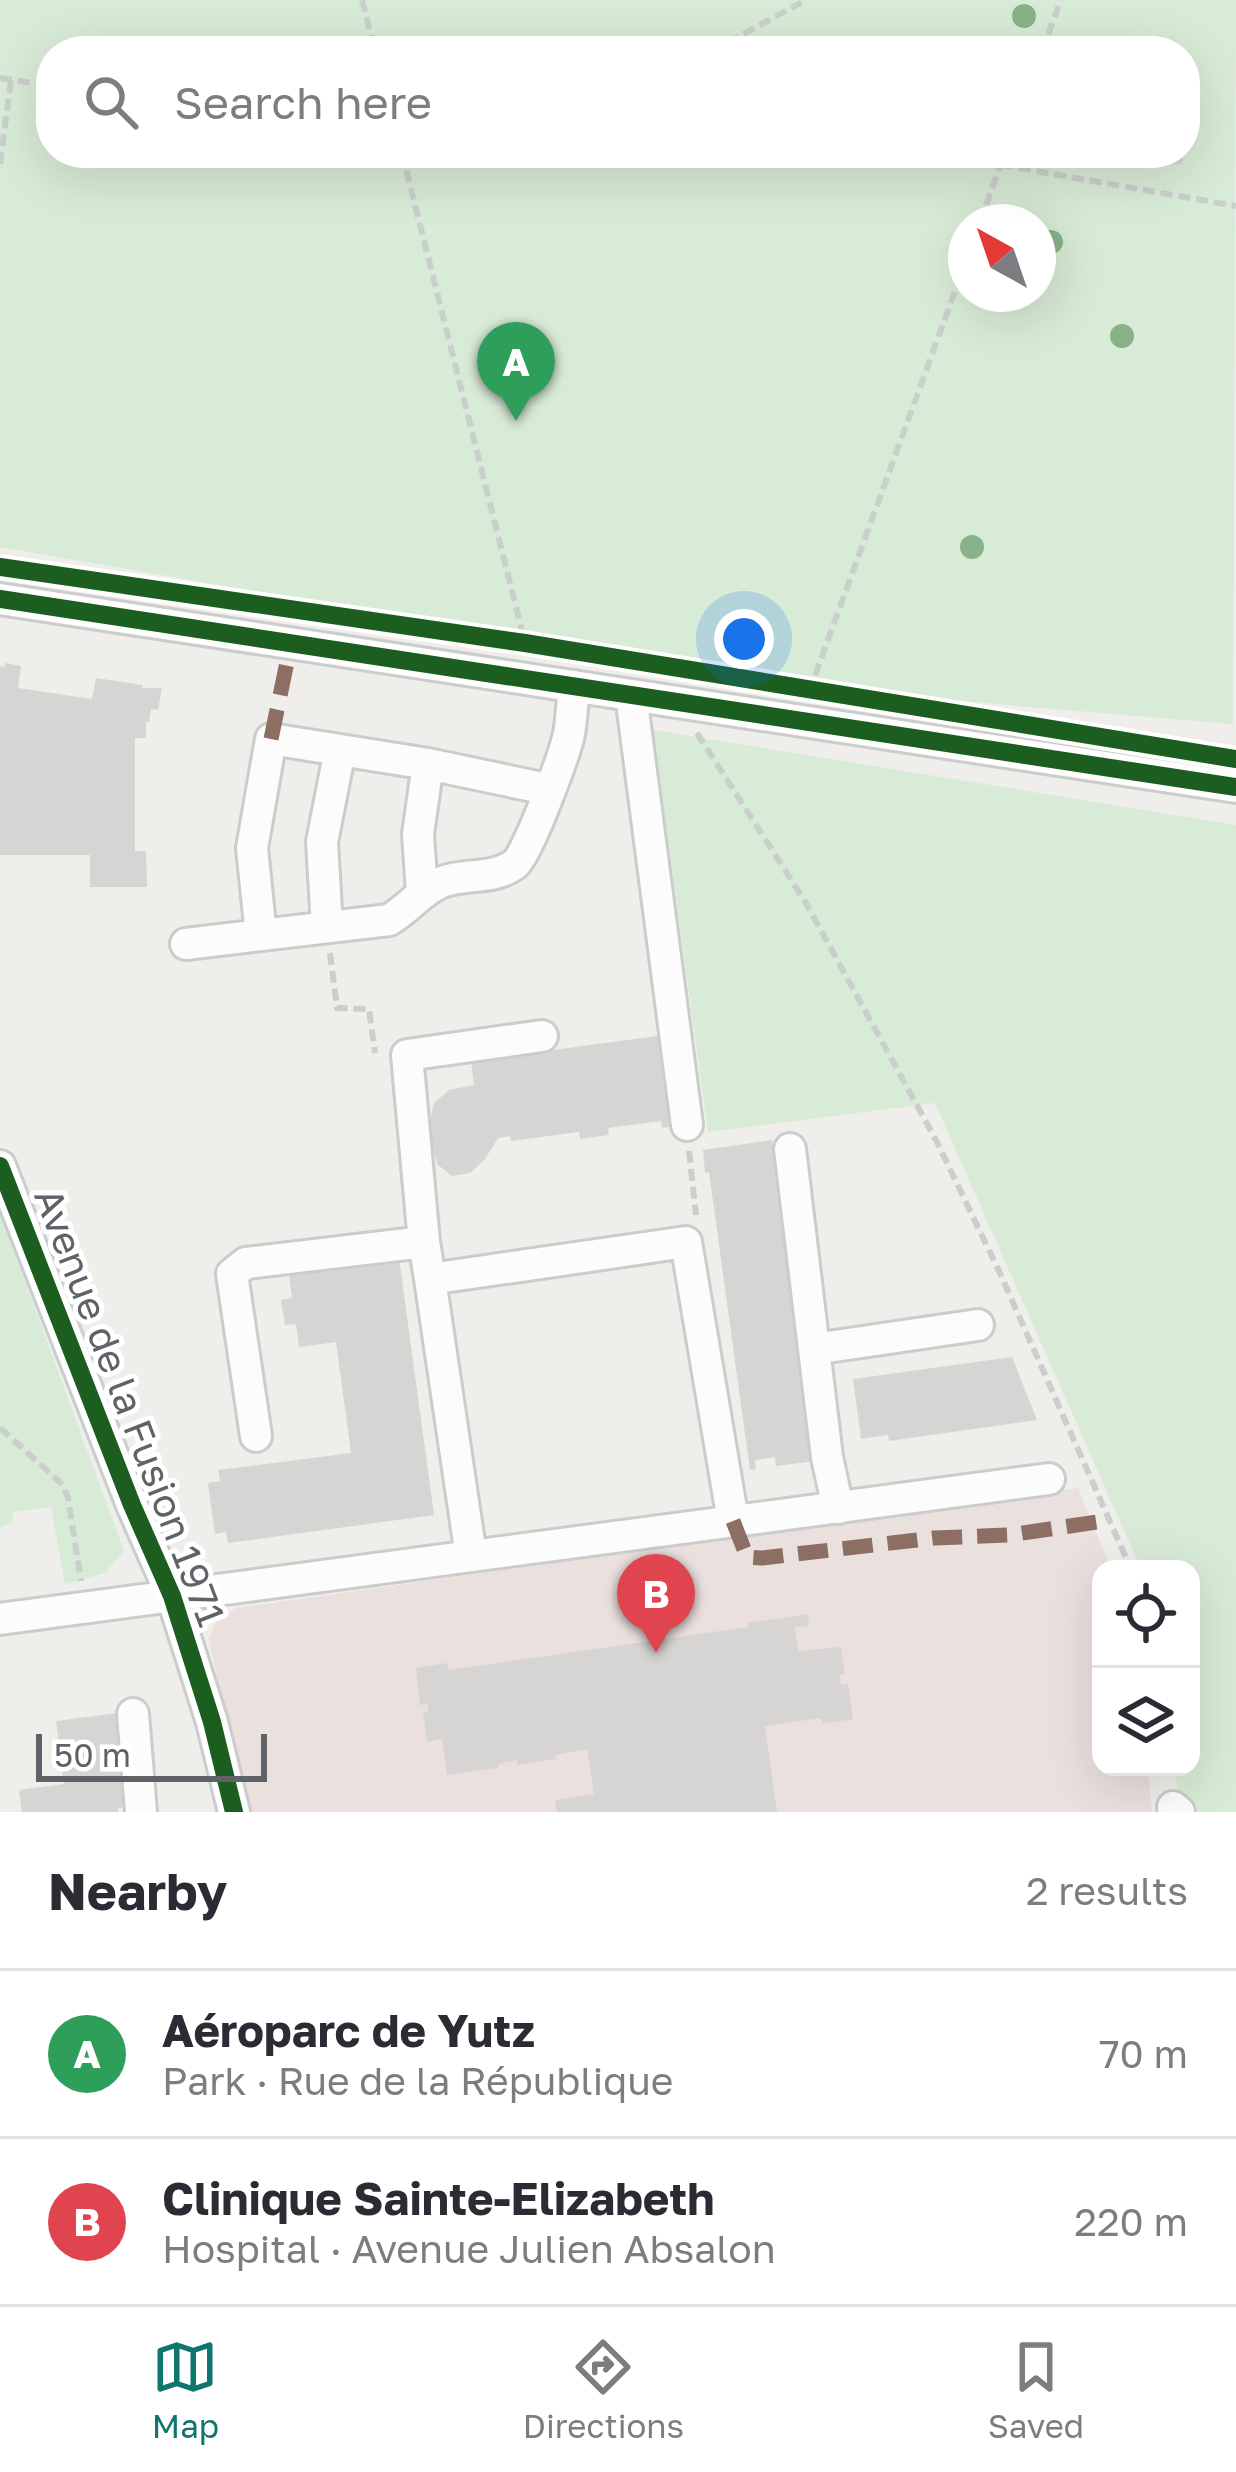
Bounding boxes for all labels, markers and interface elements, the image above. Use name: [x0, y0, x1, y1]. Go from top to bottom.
search box: [36, 36, 1200, 168]
icon: search: [78, 69, 144, 135]
text: Search here: [174, 75, 432, 129]
north arrow: [948, 204, 1056, 312]
pin: A: [477, 322, 555, 421]
your location: [714, 609, 774, 669]
street label: Avenue de la Fusion 1971: [25, 1181, 236, 1632]
pin: B: [617, 1554, 695, 1653]
map controls: [1092, 1560, 1200, 1776]
button: locate: [1092, 1560, 1200, 1668]
button: layers: [1092, 1668, 1200, 1776]
scale bar: [36, 1728, 267, 1781]
text: 50 m: [54, 1735, 131, 1774]
text: Nearby: [48, 1860, 227, 1921]
text: 2 results: [1026, 1867, 1188, 1914]
text: Aéroparc de Yutz: [162, 2003, 535, 2057]
text: A: [73, 2030, 101, 2077]
text: 70 m: [1099, 2030, 1188, 2077]
text: Park · Rue de la République: [162, 2057, 673, 2104]
text: Clinique Sainte-Elizabeth: [162, 2171, 714, 2225]
text: B: [73, 2198, 101, 2245]
text: 220 m: [1074, 2198, 1188, 2245]
text: Hospital · Avenue Julien Absalon: [162, 2225, 776, 2272]
tab: Map: [152, 2334, 219, 2445]
tab: Directions: [523, 2334, 684, 2445]
tab: Saved: [988, 2334, 1084, 2445]

